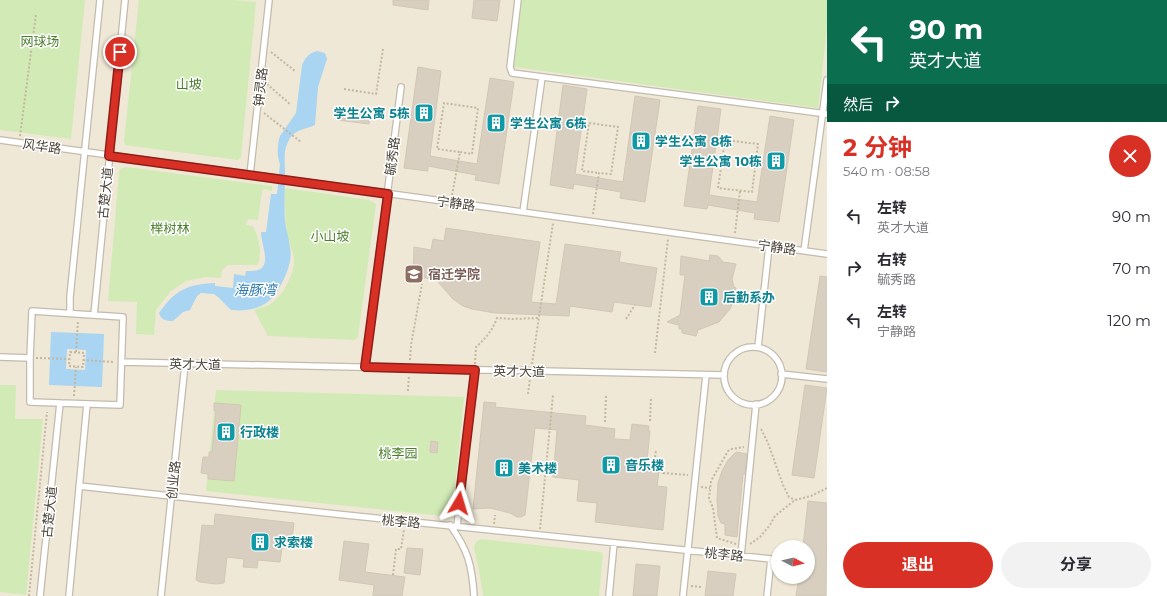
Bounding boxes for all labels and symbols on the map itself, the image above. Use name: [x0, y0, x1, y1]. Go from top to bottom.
park label: 网球场: [20, 33, 60, 49]
pin: [103, 35, 137, 69]
street label: 钟灵路: [250, 67, 270, 107]
park label: 山坡: [176, 76, 202, 92]
building icon: 学生公寓 5栋: [413, 102, 435, 124]
place label: 学生公寓 5栋: [334, 105, 410, 121]
building icon: 学生公寓 6栋: [485, 112, 507, 134]
place label: 学生公寓 6栋: [510, 115, 587, 131]
building icon: 学生公寓 8栋: [630, 130, 652, 152]
place label: 学生公寓 8栋: [655, 133, 732, 149]
street label: 风华路: [22, 135, 62, 157]
street label: 毓秀路: [382, 136, 402, 176]
building icon: 学生公寓 10栋: [765, 150, 787, 172]
place label: 学生公寓 10栋: [679, 153, 762, 169]
street label: 古楚大道: [94, 166, 116, 220]
street label: 宁静路: [436, 192, 476, 214]
park label: 榉树林: [150, 220, 190, 236]
park label: 小山坡: [310, 228, 350, 244]
street label: 宁静路: [757, 236, 797, 258]
school or university icon: 宿迁学院: [403, 263, 425, 285]
place label: 宿迁学院: [428, 266, 480, 282]
water label: 海豚湾: [234, 281, 278, 299]
building icon: 后勤系办: [698, 286, 720, 308]
place label: 后勤系办: [723, 289, 775, 305]
street label: 英才大道: [169, 356, 221, 372]
street label: 英才大道: [493, 363, 545, 379]
building icon: 行政楼: [215, 421, 237, 443]
place label: 行政楼: [240, 424, 279, 440]
park label: 桃李园: [378, 445, 418, 461]
building icon: 音乐楼: [600, 454, 622, 476]
building icon: 美术楼: [493, 457, 515, 479]
place label: 音乐楼: [625, 457, 664, 473]
street label: 创业路: [163, 460, 183, 500]
place label: 美术楼: [518, 460, 557, 476]
position arrow: [438, 482, 480, 524]
street label: 古楚大道: [38, 485, 60, 539]
street label: 桃李路: [381, 511, 421, 531]
building icon: 求索楼: [249, 531, 271, 553]
place label: 求索楼: [274, 534, 313, 550]
north arrow: [771, 540, 815, 584]
street label: 桃李路: [704, 544, 744, 564]

